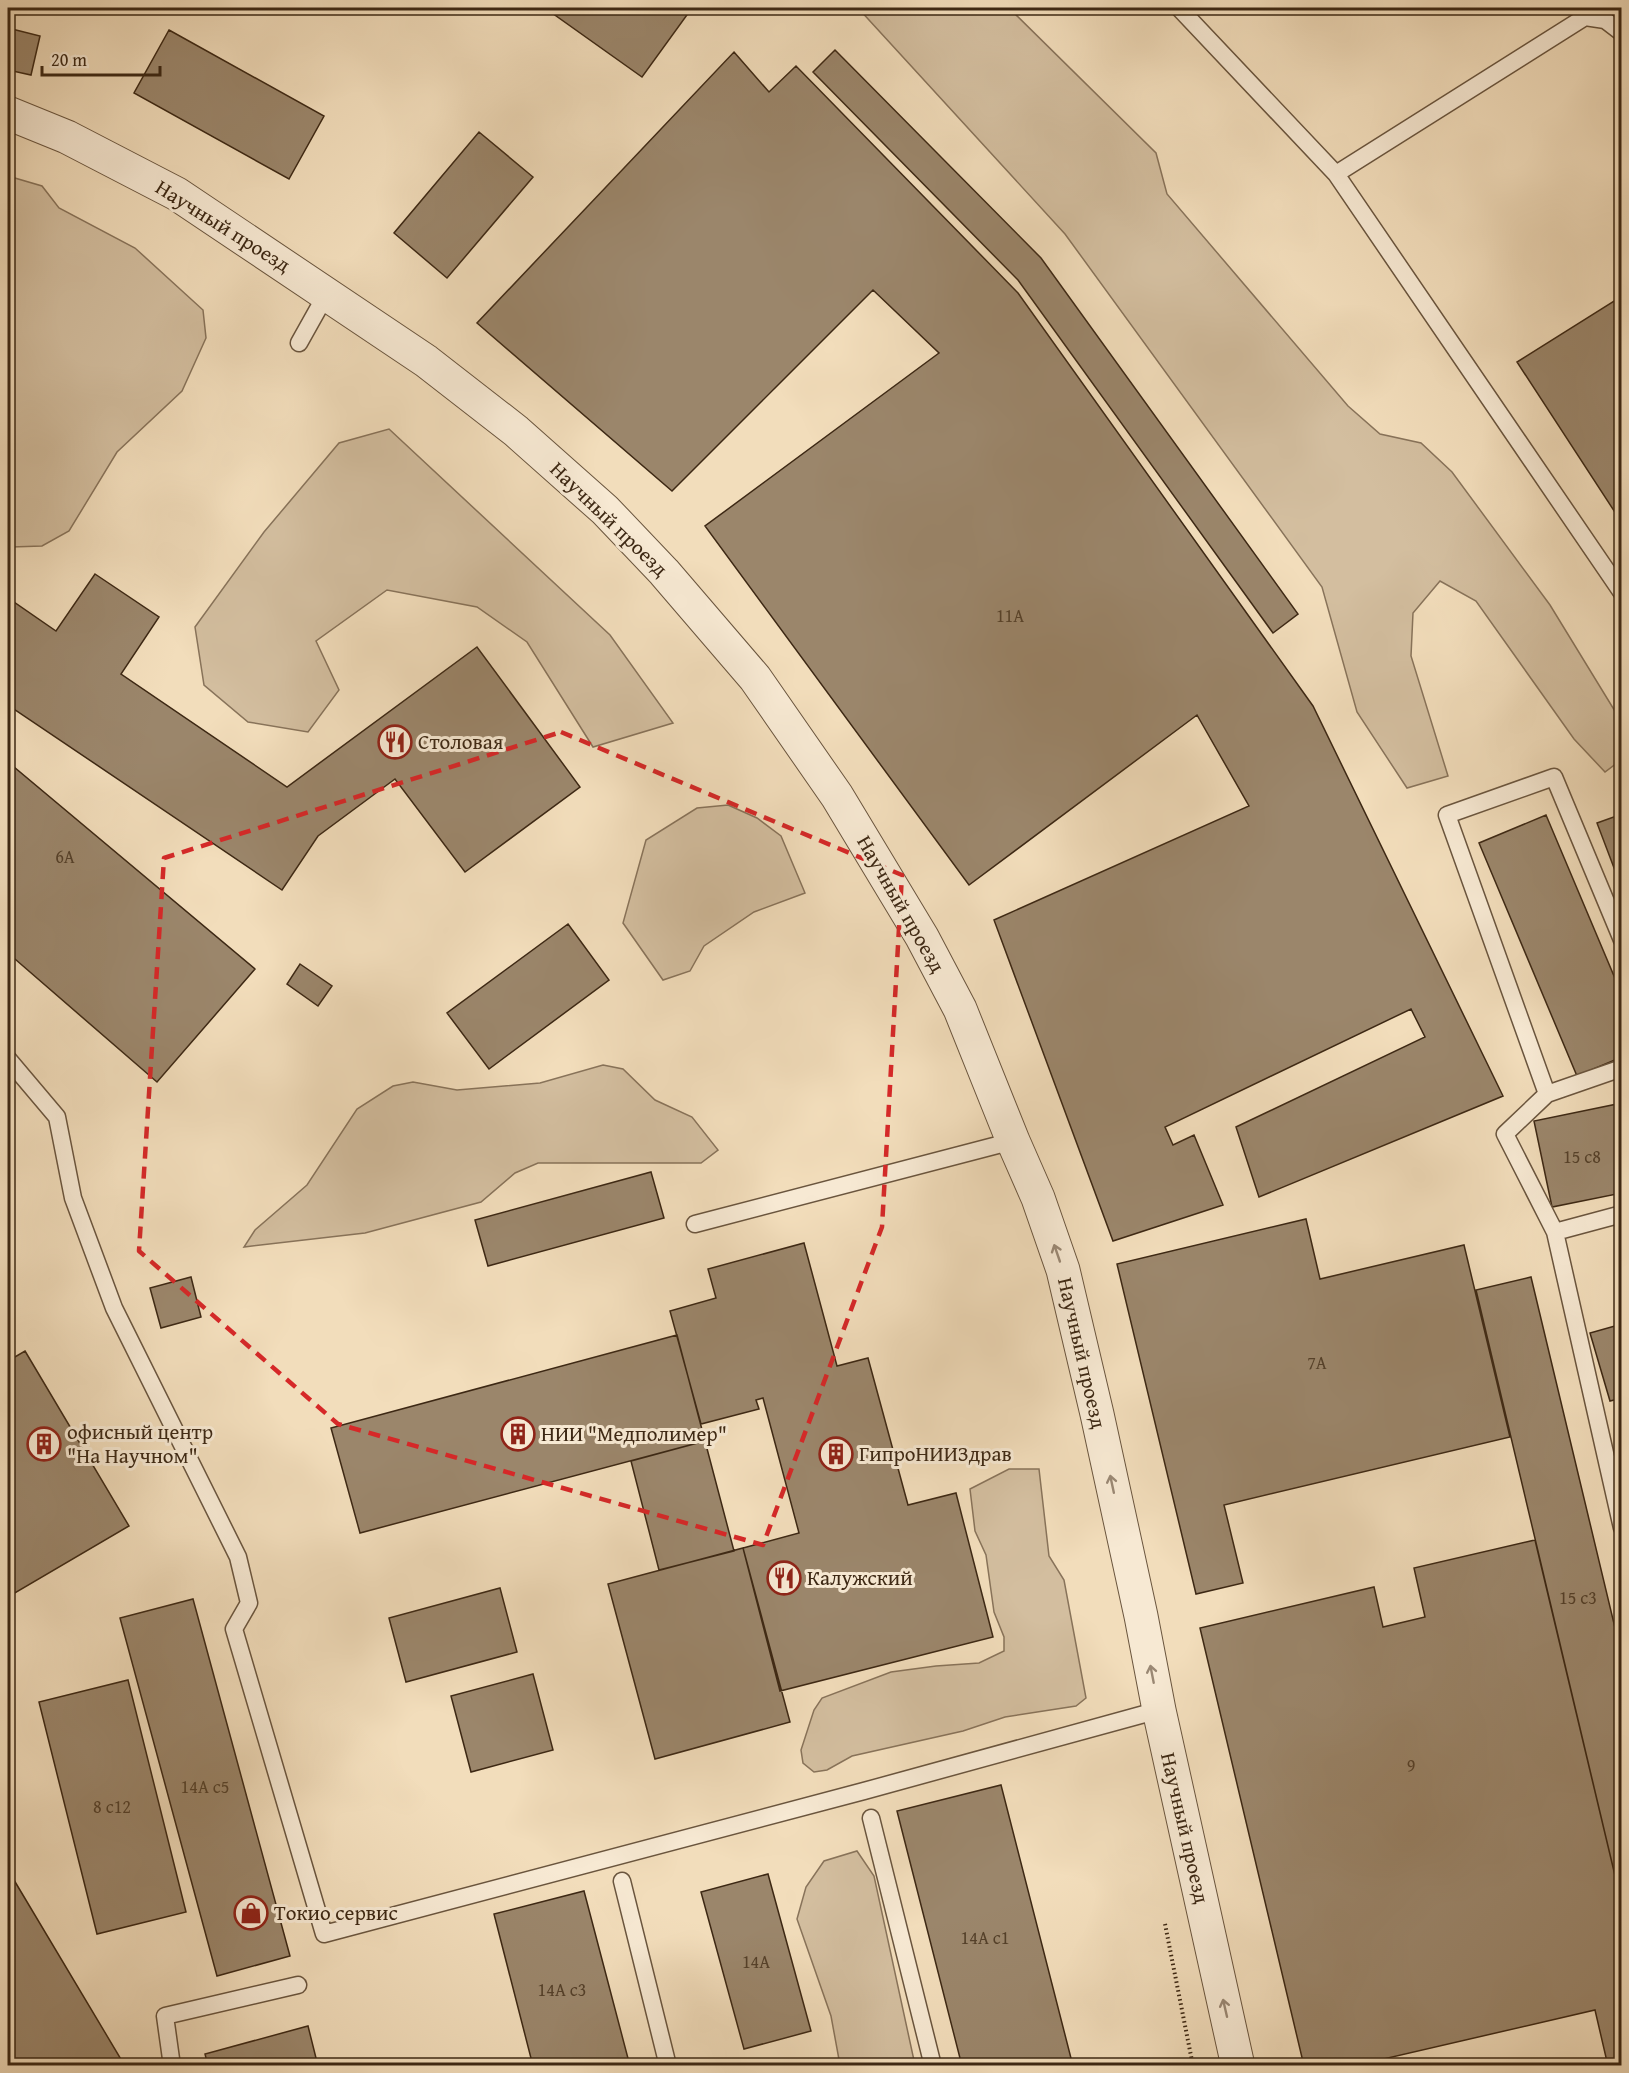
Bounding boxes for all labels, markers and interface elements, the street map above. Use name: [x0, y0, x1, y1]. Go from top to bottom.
scale bar: [42, 39, 160, 77]
text: 20 m: [51, 46, 87, 73]
street label: Научный проезд: [150, 172, 297, 280]
street label: Научный проезд: [543, 454, 676, 584]
house number: 11А: [996, 602, 1024, 629]
restaurant icon: Столовая: [377, 724, 413, 760]
place label: Столовая: [418, 726, 504, 757]
street label: Научный проезд: [849, 829, 954, 979]
house number: 6А: [55, 843, 75, 870]
house number: 15 с8: [1563, 1143, 1601, 1170]
one-way arrow: [1050, 1244, 1061, 1263]
street label: Научный проезд: [1050, 1274, 1115, 1432]
house number: 7А: [1307, 1349, 1327, 1376]
place label: офисный центр "На Научном": [67, 1416, 213, 1471]
building icon: НИИ "Медполимер": [500, 1416, 536, 1452]
place label: НИИ "Медполимер": [541, 1418, 727, 1449]
building icon: офисный центр "На Научном": [26, 1426, 62, 1462]
building icon: ГипроНИИЗдрав: [818, 1436, 854, 1472]
place label: ГипроНИИЗдрав: [859, 1438, 1012, 1469]
one-way arrow: [1106, 1474, 1117, 1494]
restaurant icon: Калужский: [766, 1560, 802, 1596]
place label: Калужский: [807, 1562, 913, 1593]
house number: 15 с3: [1559, 1584, 1597, 1611]
one-way arrow: [1146, 1665, 1157, 1685]
street label: Научный проезд: [1153, 1749, 1218, 1907]
house number: 9: [1407, 1752, 1415, 1779]
house number: 14А с5: [181, 1773, 229, 1800]
house number: 8 с12: [93, 1793, 131, 1820]
shop icon: Токио сервис: [233, 1895, 269, 1931]
place label: Токио сервис: [274, 1897, 398, 1928]
house number: 14А с1: [961, 1924, 1009, 1951]
house number: 14А: [742, 1948, 770, 1975]
house number: 14А с3: [538, 1976, 586, 2003]
one-way arrow: [1219, 1999, 1230, 2019]

